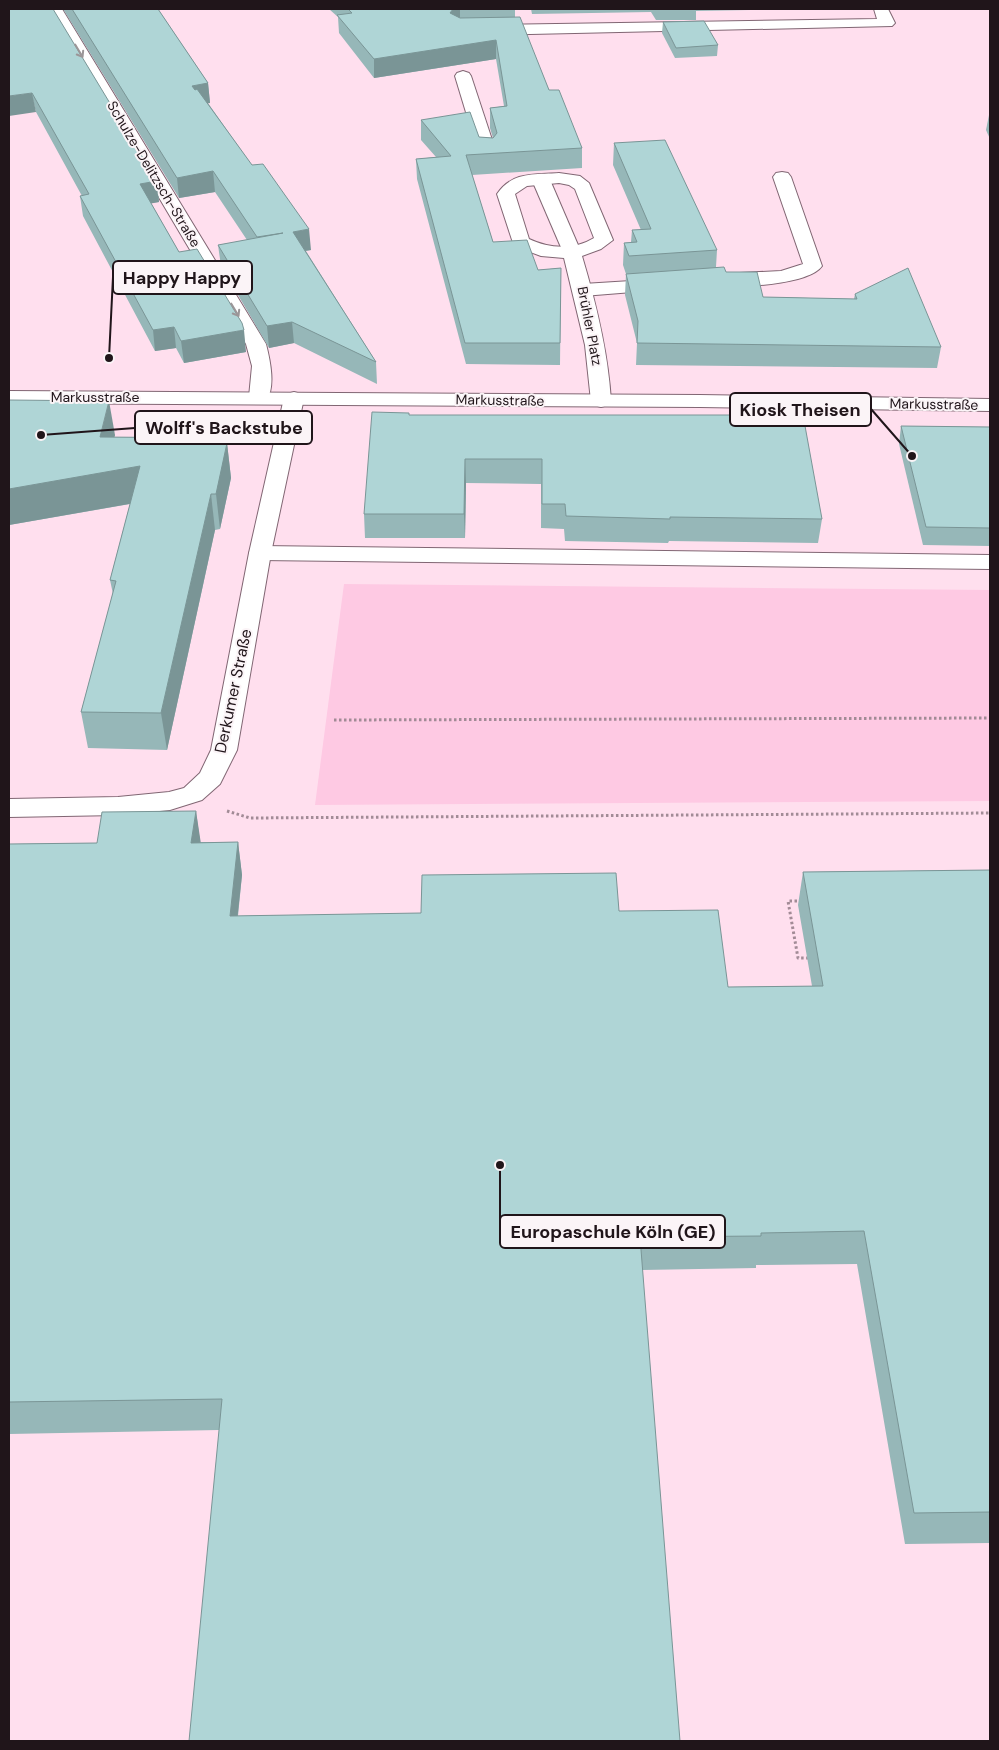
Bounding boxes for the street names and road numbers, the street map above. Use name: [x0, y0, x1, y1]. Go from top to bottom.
street label: Schulze-Delitzsch-Straße: [103, 98, 205, 250]
street label: Brühler Platz: [574, 285, 606, 367]
street label: Markusstraße: [51, 388, 139, 406]
street label: Markusstraße: [455, 390, 545, 410]
street label: Markusstraße: [889, 394, 979, 414]
street label: Derkumer Straße: [210, 627, 256, 755]

